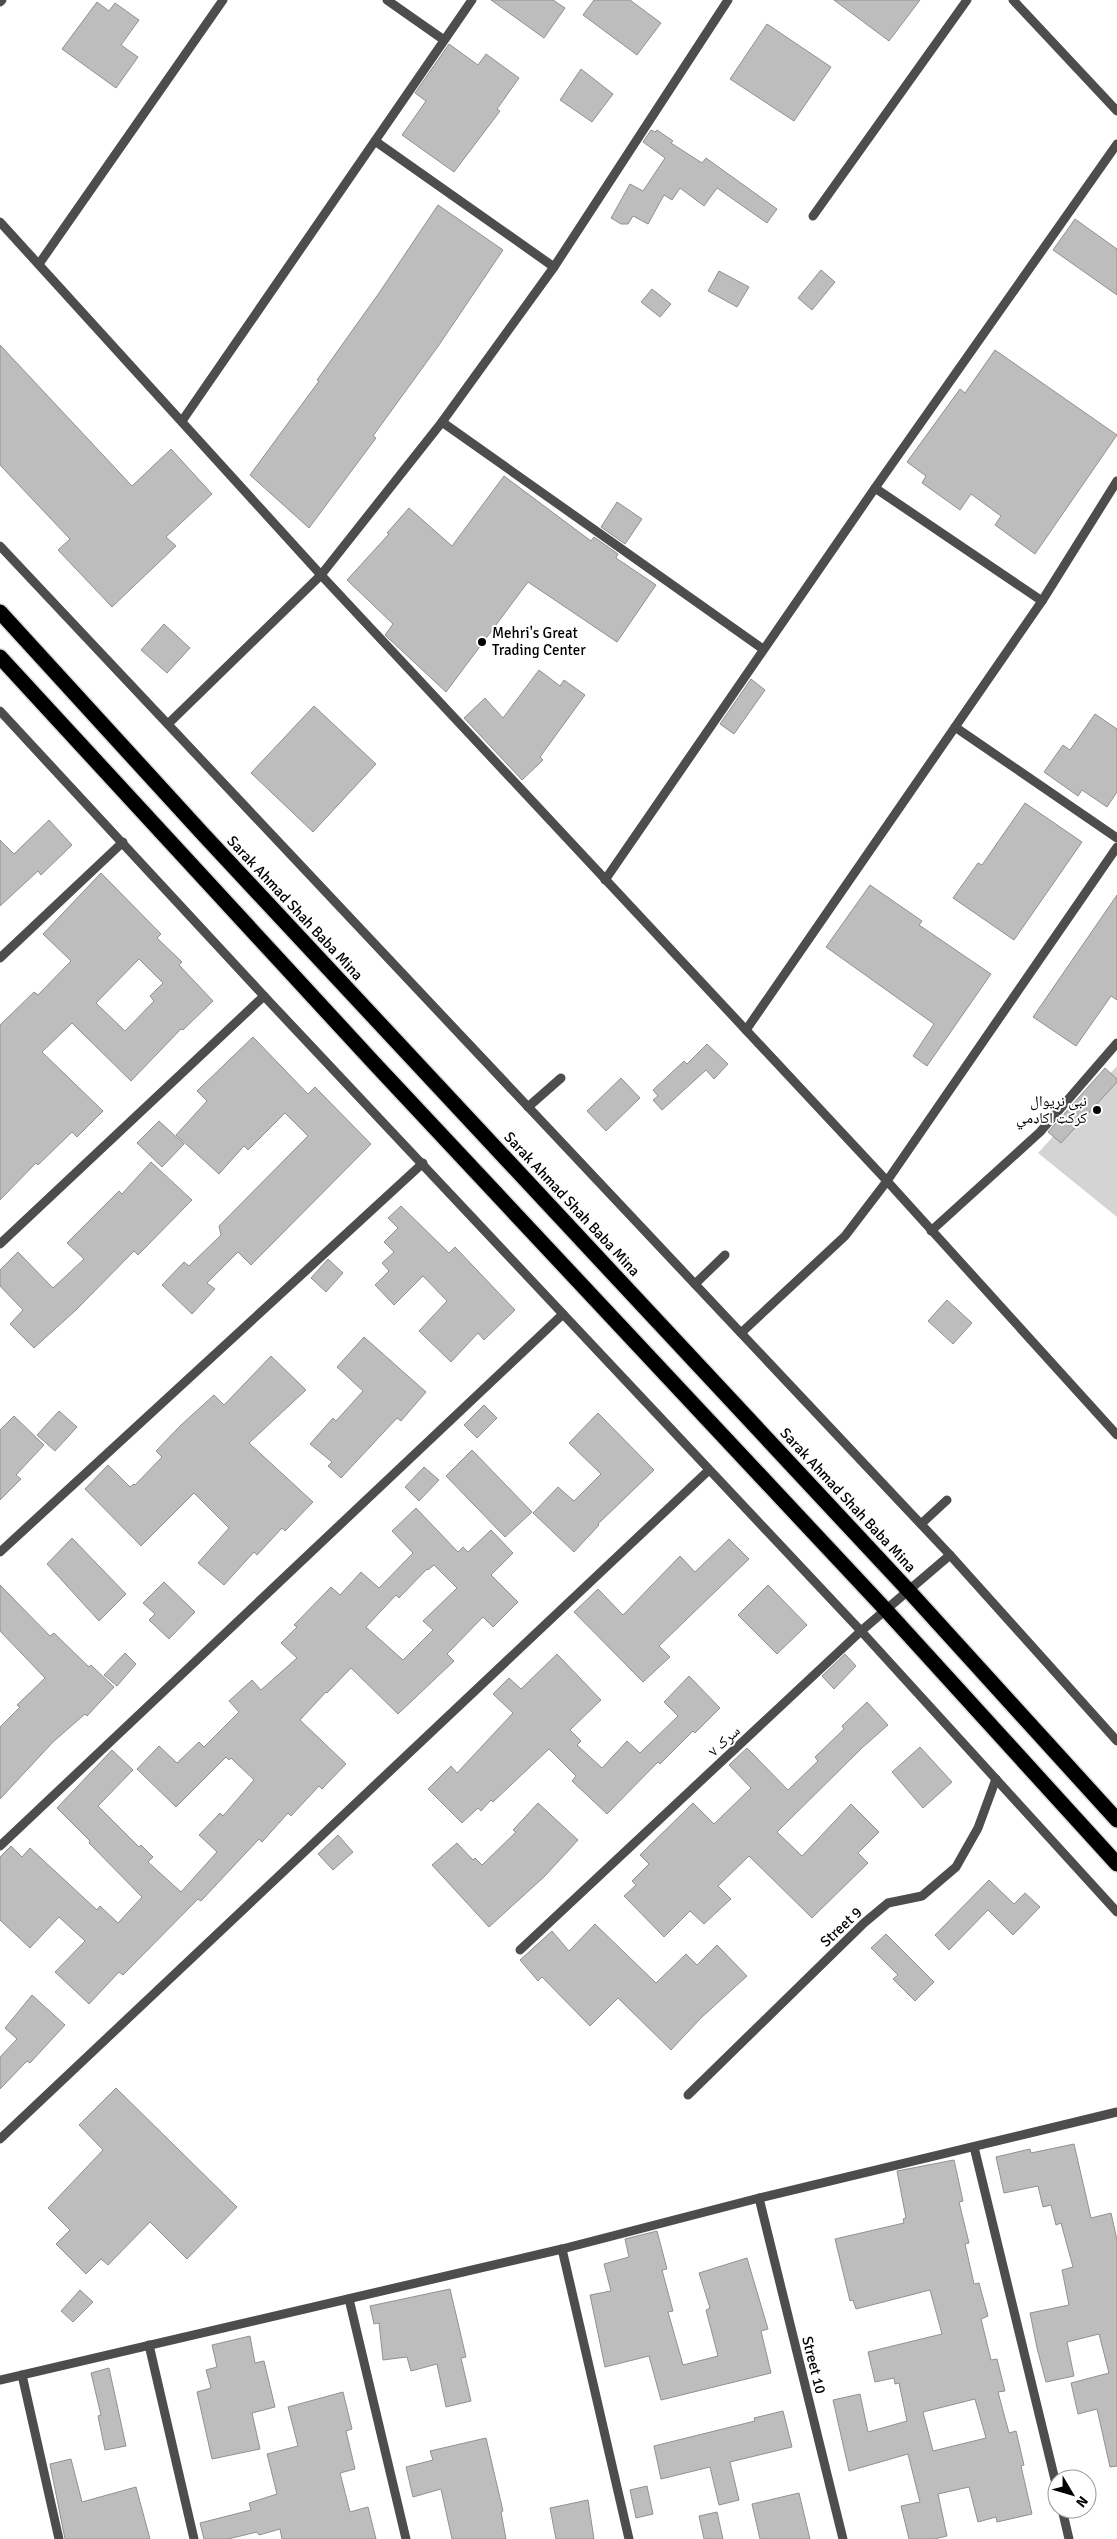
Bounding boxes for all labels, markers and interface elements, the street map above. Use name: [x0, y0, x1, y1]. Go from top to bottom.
place label: Mehri's Great Trading Center: [492, 624, 586, 659]
marker: Mehri's Great Trading Center: [476, 636, 488, 648]
street label: Sarak Ahmad Shah Baba Mina: [223, 832, 367, 984]
place label: نبی نړیوال کرکټ اکاډمي: [1016, 1092, 1087, 1130]
marker: نبی نړیوال کرکټ اکاډمي: [1091, 1104, 1103, 1116]
street label: Sarak Ahmad Shah Baba Mina: [500, 1128, 644, 1280]
street label: Sarak Ahmad Shah Baba Mina: [776, 1424, 920, 1576]
street label: سرک ۷: [704, 1722, 744, 1760]
street label: Street 9: [816, 1903, 866, 1951]
street label: Street 10: [798, 2334, 830, 2396]
north arrow: [1047, 2469, 1097, 2519]
text: N: [1072, 2493, 1092, 2511]

